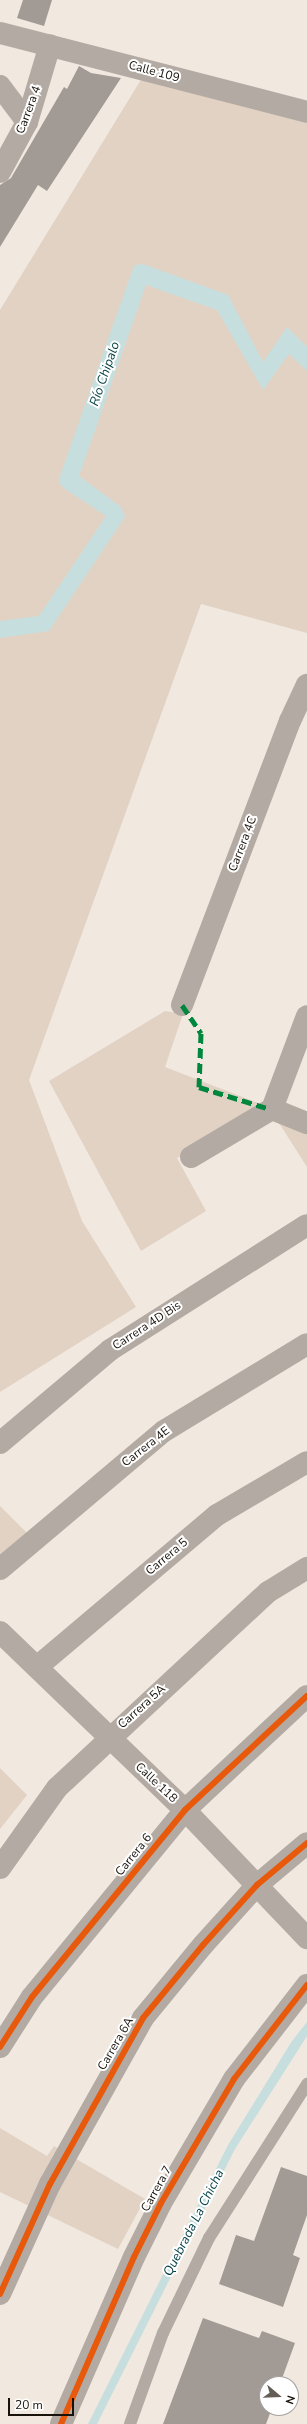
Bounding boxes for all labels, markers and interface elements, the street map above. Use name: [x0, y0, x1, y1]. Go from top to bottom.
street label: Calle 109: [127, 58, 181, 86]
street label: Carrera 4: [14, 84, 44, 136]
water label: Río Chipalo: [87, 340, 123, 408]
street label: Carrera 4C: [226, 814, 260, 874]
street label: Carrera 4D Bis: [110, 1299, 184, 1353]
street label: Carrera 4E: [119, 1424, 173, 1470]
street label: Carrera 5: [143, 1535, 191, 1579]
street label: Carrera 5A: [115, 1682, 169, 1732]
street label: Calle 118: [132, 1760, 180, 1806]
street label: Carrera 6: [113, 1831, 155, 1879]
street label: Carrera 6A: [95, 2015, 137, 2073]
street label: Carrera 7: [139, 2164, 175, 2214]
water label: Quebrada La Chicha: [160, 2167, 228, 2279]
north arrow: [259, 2376, 299, 2416]
scale bar: [10, 2390, 76, 2416]
text: N: [281, 2393, 298, 2406]
text: 20 m: [15, 2397, 43, 2413]

